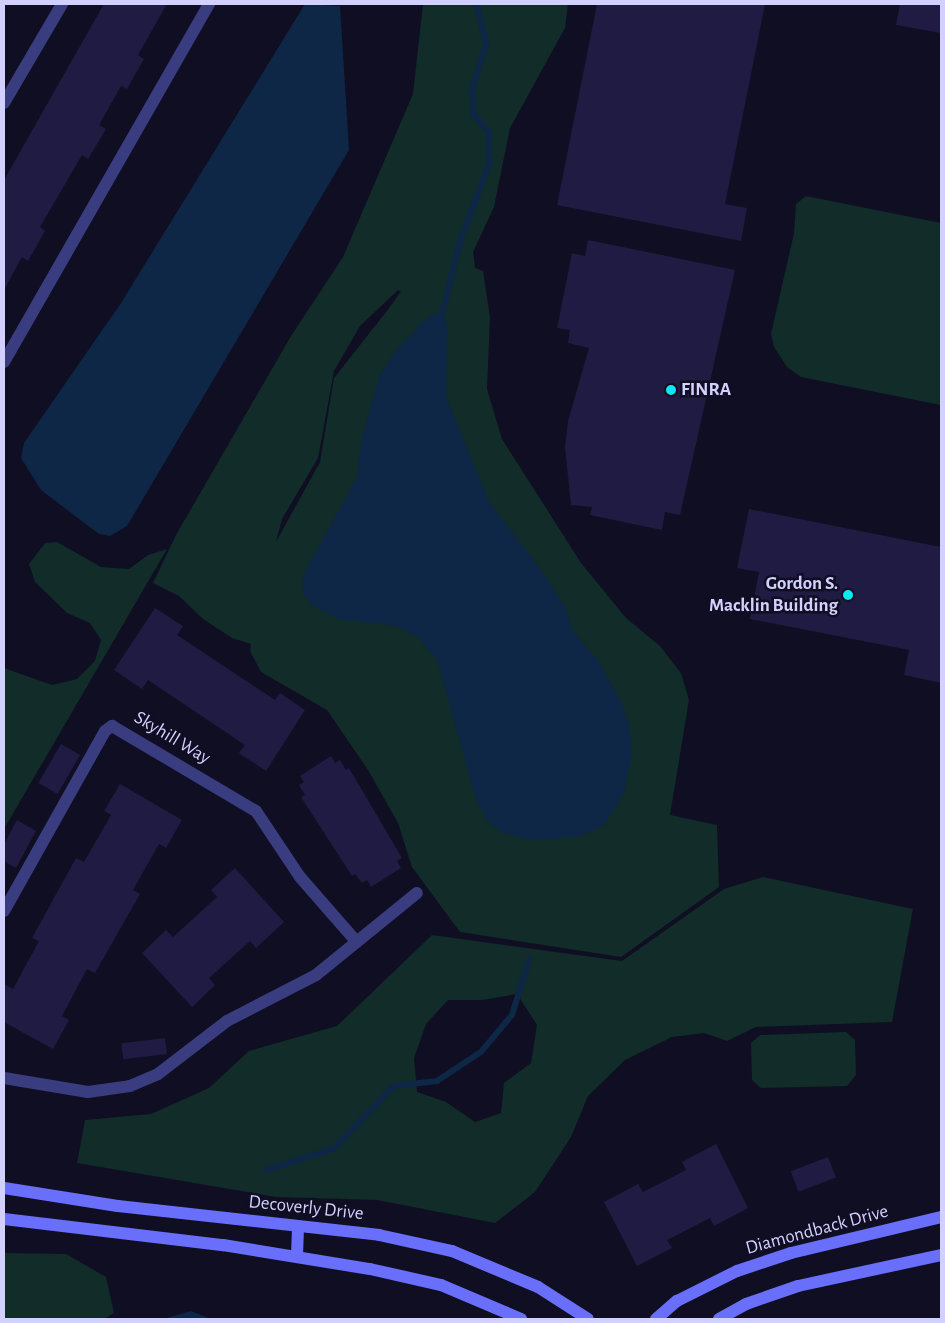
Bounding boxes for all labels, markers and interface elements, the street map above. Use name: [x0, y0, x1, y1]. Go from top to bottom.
place label: FINRA: [681, 379, 731, 401]
marker: FINRA: [665, 384, 677, 396]
place label: Gordon S. Macklin Building: [709, 573, 838, 617]
marker: Gordon S. Macklin Building: [842, 589, 854, 601]
street label: Skyhill Way: [130, 706, 214, 770]
street label: Decoverly Drive: [247, 1191, 365, 1225]
street label: Diamondback Drive: [743, 1200, 891, 1260]

